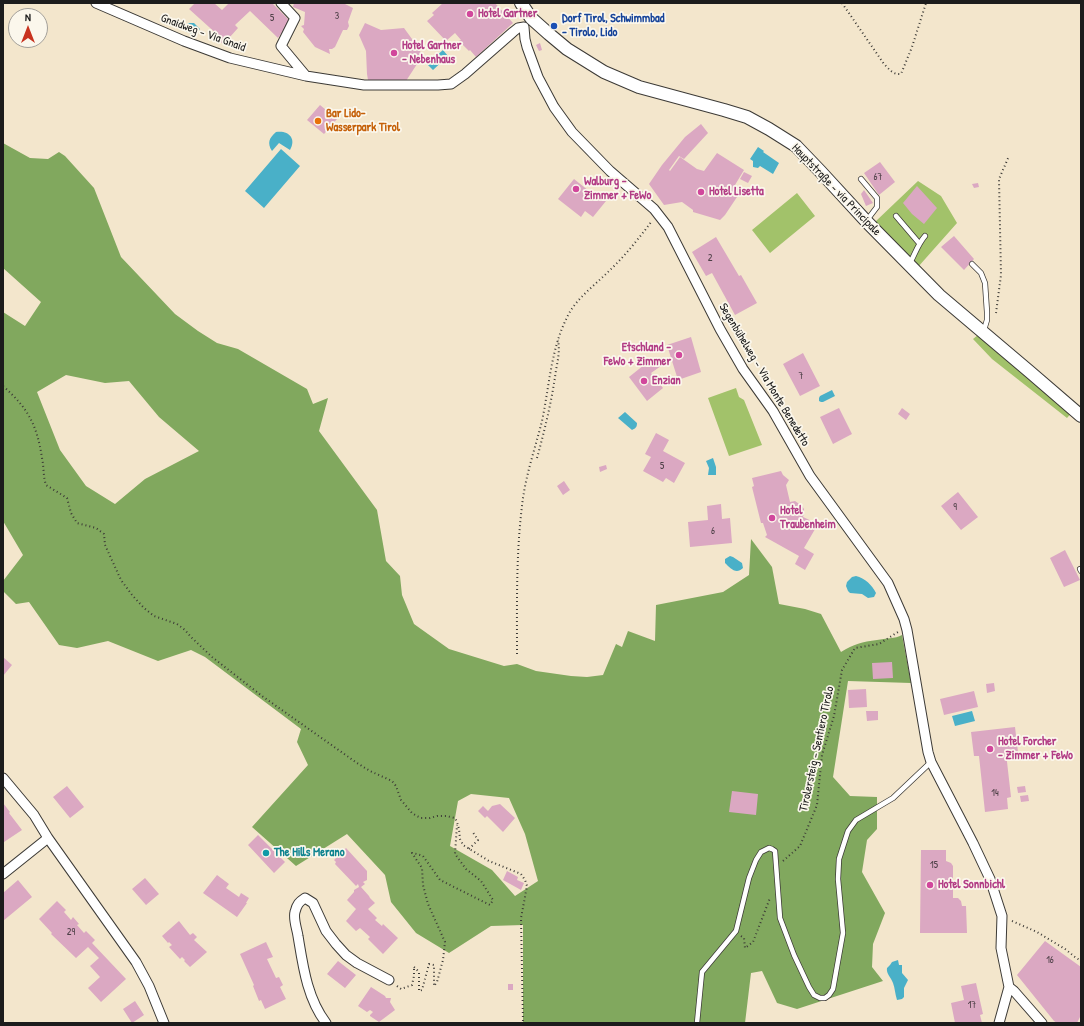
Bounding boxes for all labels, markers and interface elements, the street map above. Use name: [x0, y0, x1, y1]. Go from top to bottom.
place label: Hotel Gartner: [478, 7, 537, 21]
north arrow: [8, 8, 48, 48]
marker: Hotel Gartner: [465, 9, 475, 19]
text: N: [25, 10, 31, 24]
house number: 3: [335, 10, 339, 22]
street label: Gnaidweg - Via Gnaid: [159, 11, 247, 55]
house number: 5: [270, 12, 274, 24]
place label: Dorf Tirol, Schwimmbad - Tirolo, Lido: [562, 12, 664, 40]
marker: Dorf Tirol, Schwimmbad - Tirolo, Lido: [549, 21, 559, 31]
place label: Hotel Gartner - Nebenhaus: [402, 39, 461, 67]
marker: Hotel Gartner - Nebenhaus: [389, 48, 399, 58]
place label: Bar Lido- Wasserpark Tirol: [326, 107, 400, 135]
marker: Bar Lido- Wasserpark Tirol: [313, 116, 323, 126]
street label: Hauptstraße - via Principale: [788, 141, 884, 239]
house number: 67: [874, 171, 882, 183]
place label: Walburg - Zimmer + FeWo: [584, 175, 651, 203]
marker: Walburg - Zimmer + FeWo: [571, 184, 581, 194]
place label: Hotel Lisetta: [709, 185, 764, 199]
marker: Hotel Lisetta: [696, 187, 706, 197]
house number: 2: [708, 252, 712, 264]
street label: Segenbühelweg - Via Monte Benedetto: [716, 301, 812, 449]
place label: Etschland - FeWo + Zimmer: [604, 341, 671, 369]
marker: Etschland - FeWo + Zimmer: [674, 350, 684, 360]
house number: 7: [799, 370, 803, 382]
place label: Enzian: [652, 374, 681, 388]
marker: Enzian: [639, 376, 649, 386]
house number: 5: [660, 460, 664, 472]
house number: 9: [953, 501, 957, 513]
place label: Hotel Traubenheim: [780, 504, 836, 532]
marker: Hotel Traubenheim: [767, 513, 777, 523]
house number: 6: [711, 525, 715, 537]
street label: Tirolersteig - Sentiero Tirolo: [797, 685, 837, 813]
place label: Hotel Forcher - Zimmer + FeWo: [998, 735, 1073, 763]
marker: Hotel Forcher - Zimmer + FeWo: [985, 744, 995, 754]
house number: 14: [991, 787, 999, 799]
place label: The Hills Merano: [274, 846, 345, 860]
marker: The Hills Merano: [261, 848, 271, 858]
house number: 15: [930, 859, 938, 871]
place label: Hotel Sonnbichl: [938, 878, 1005, 892]
marker: Hotel Sonnbichl: [925, 880, 935, 890]
house number: 29: [67, 926, 75, 938]
house number: 16: [1046, 954, 1054, 966]
house number: 17: [968, 999, 976, 1011]

